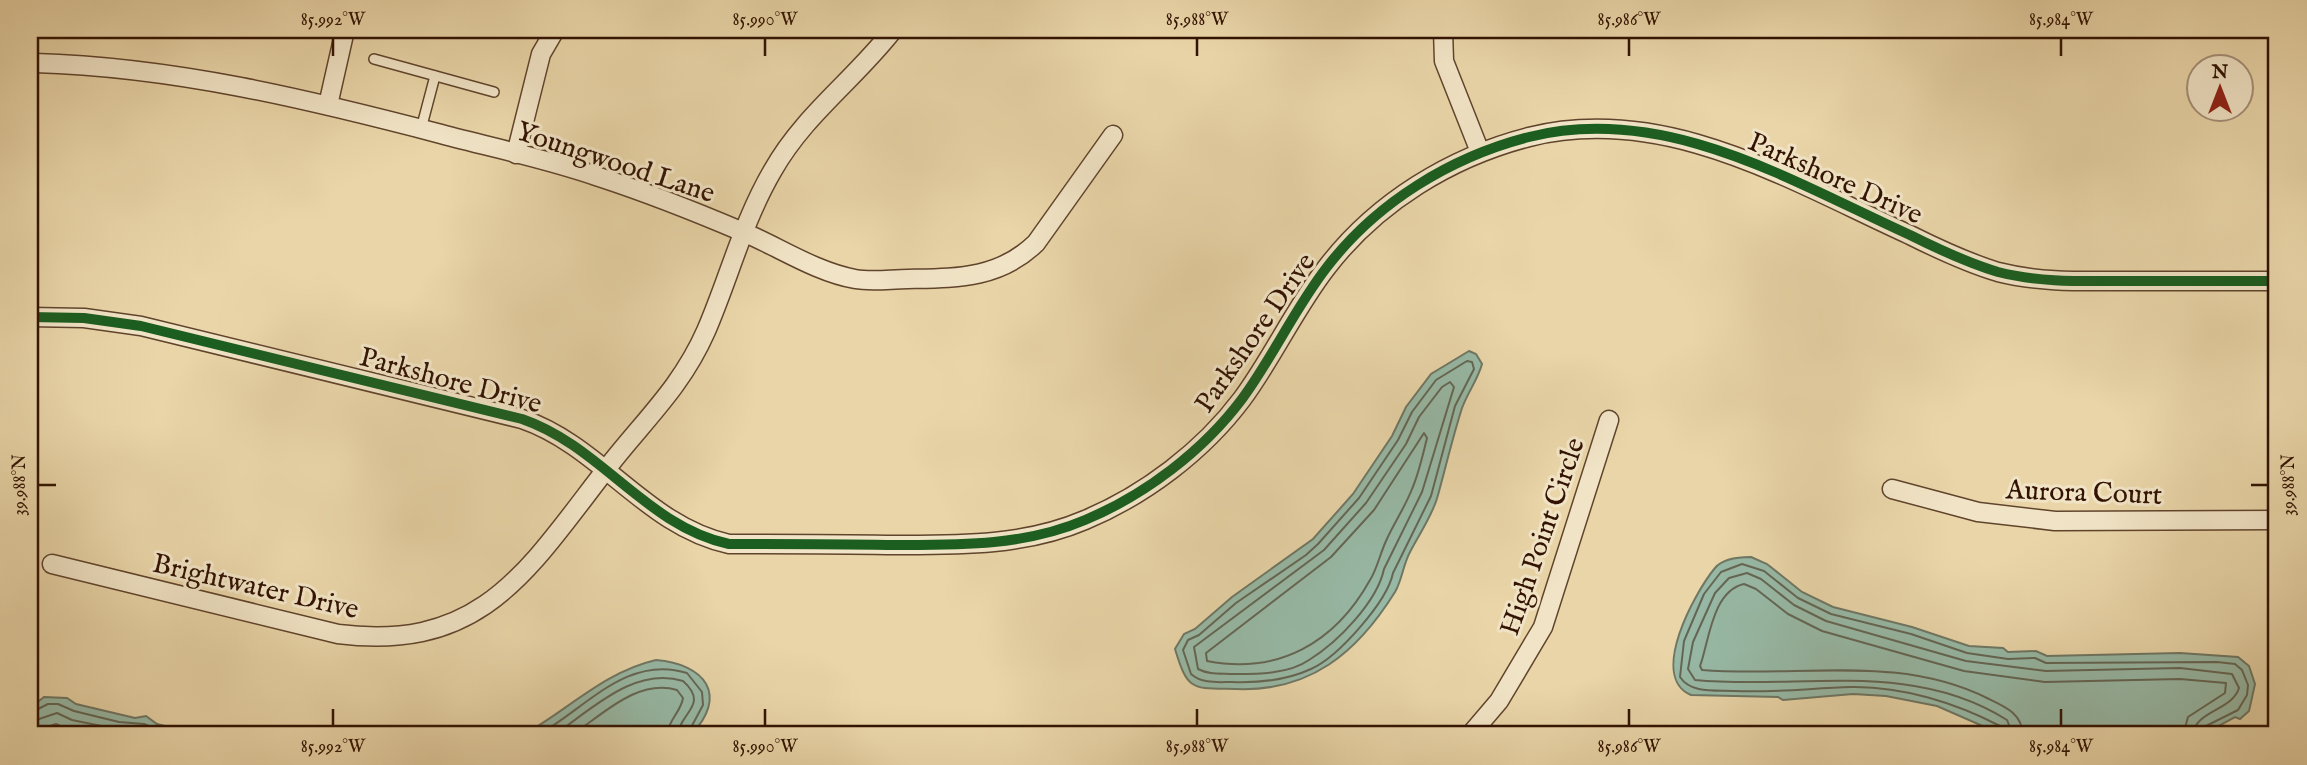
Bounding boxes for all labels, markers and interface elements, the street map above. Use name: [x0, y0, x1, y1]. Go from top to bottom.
text: 85.992°W: [301, 9, 366, 32]
text: 85.990°W: [733, 9, 798, 32]
text: 85.988°W: [1166, 9, 1229, 32]
text: 85.986°W: [1598, 9, 1661, 32]
text: 85.984°W: [2029, 9, 2094, 32]
north arrow: [2184, 52, 2254, 122]
text: N: [2211, 61, 2229, 85]
street label: Youngwood Lane: [512, 115, 719, 212]
street label: Parkshore Drive: [1742, 125, 1928, 233]
street label: Parkshore Drive: [1188, 247, 1324, 420]
street label: Parkshore Drive: [355, 340, 546, 423]
street label: High Point Circle: [1493, 433, 1594, 640]
text: 39.988°N: [9, 454, 32, 516]
text: 39.988°N: [2278, 454, 2301, 516]
street label: Aurora Court: [2004, 473, 2163, 514]
street label: Brightwater Drive: [149, 547, 362, 628]
text: 85.992°W: [301, 736, 366, 759]
text: 85.990°W: [733, 736, 798, 759]
text: 85.988°W: [1166, 736, 1229, 759]
text: 85.986°W: [1598, 736, 1661, 759]
text: 85.984°W: [2029, 736, 2094, 759]

